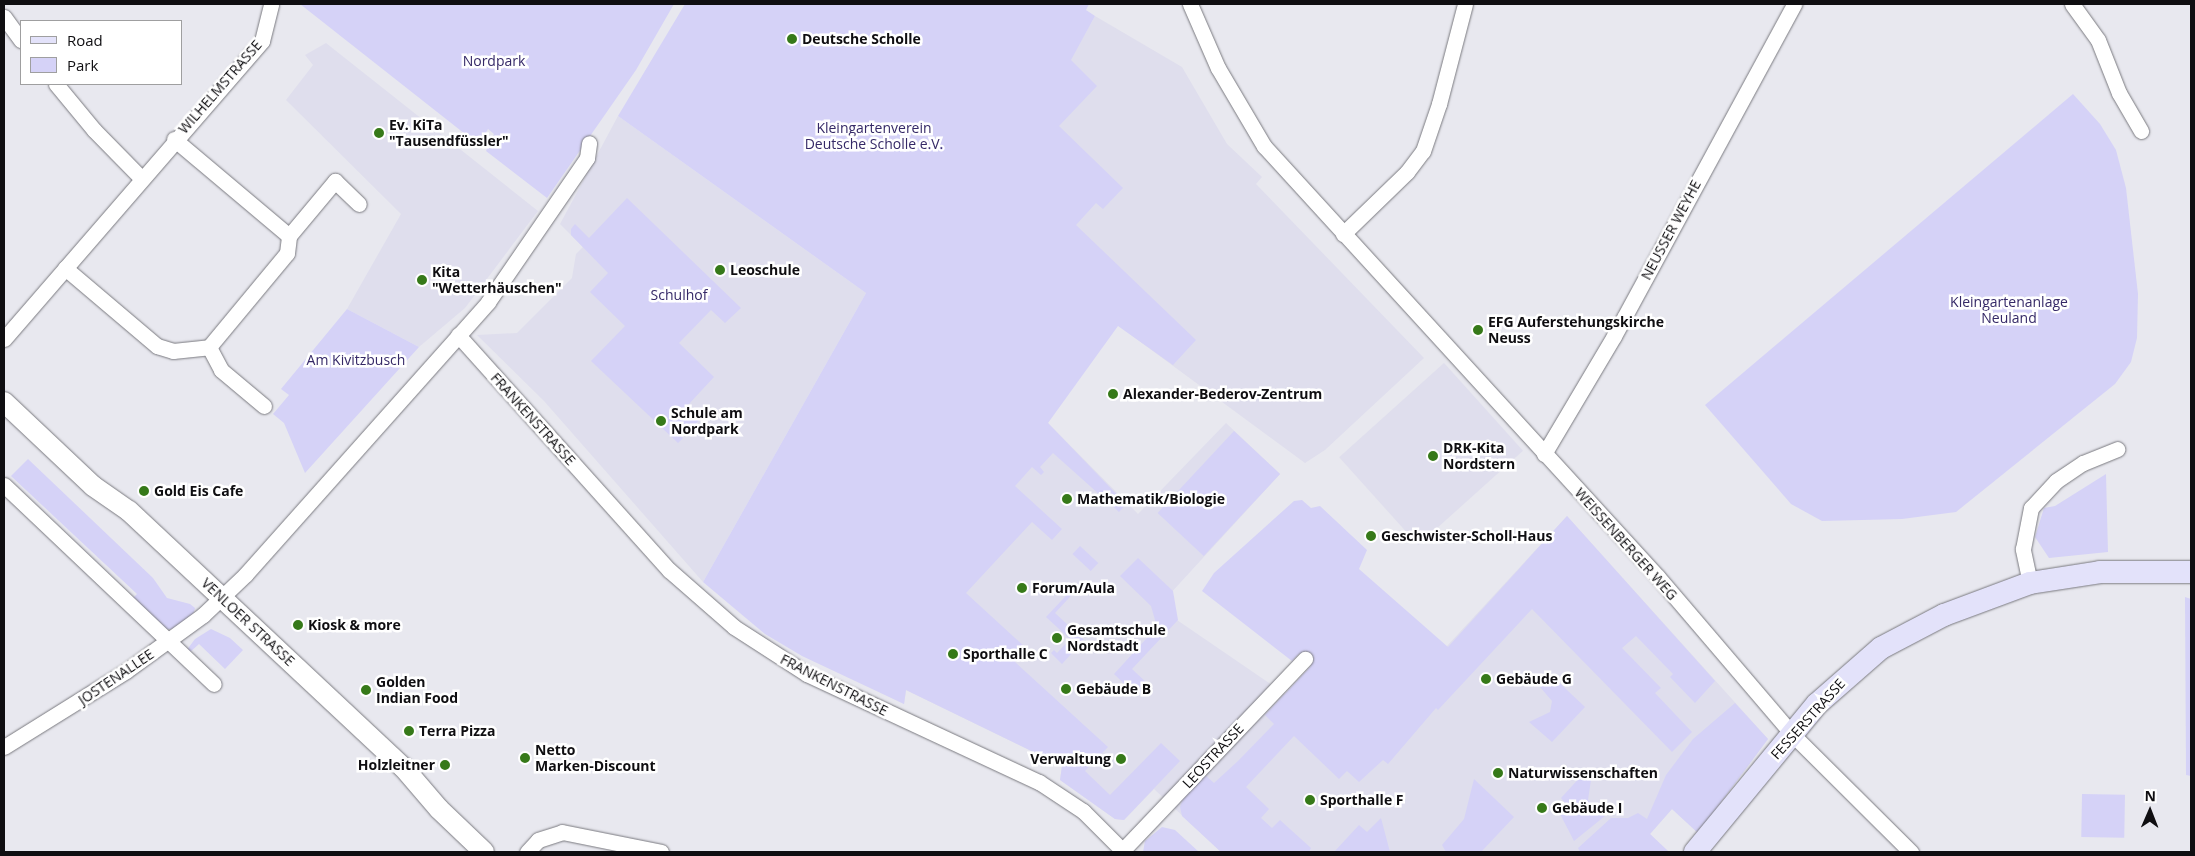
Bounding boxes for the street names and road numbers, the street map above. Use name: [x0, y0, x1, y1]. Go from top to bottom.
street label: WILHELMSTRASSE: [175, 37, 265, 137]
street label: NEUSSER WEYHE: [1638, 177, 1704, 283]
street label: FRANKENSTRASSE: [487, 369, 579, 469]
street label: WEISSENBERGER WEG: [1571, 485, 1681, 603]
street label: VENLOER STRASSE: [198, 575, 298, 669]
street label: JOSTENALLEE: [75, 646, 157, 708]
street label: FRANKENSTRASSE: [778, 651, 890, 719]
street label: FESSERSTRASSE: [1767, 675, 1849, 763]
street label: LEOSTRASSE: [1179, 720, 1247, 792]

